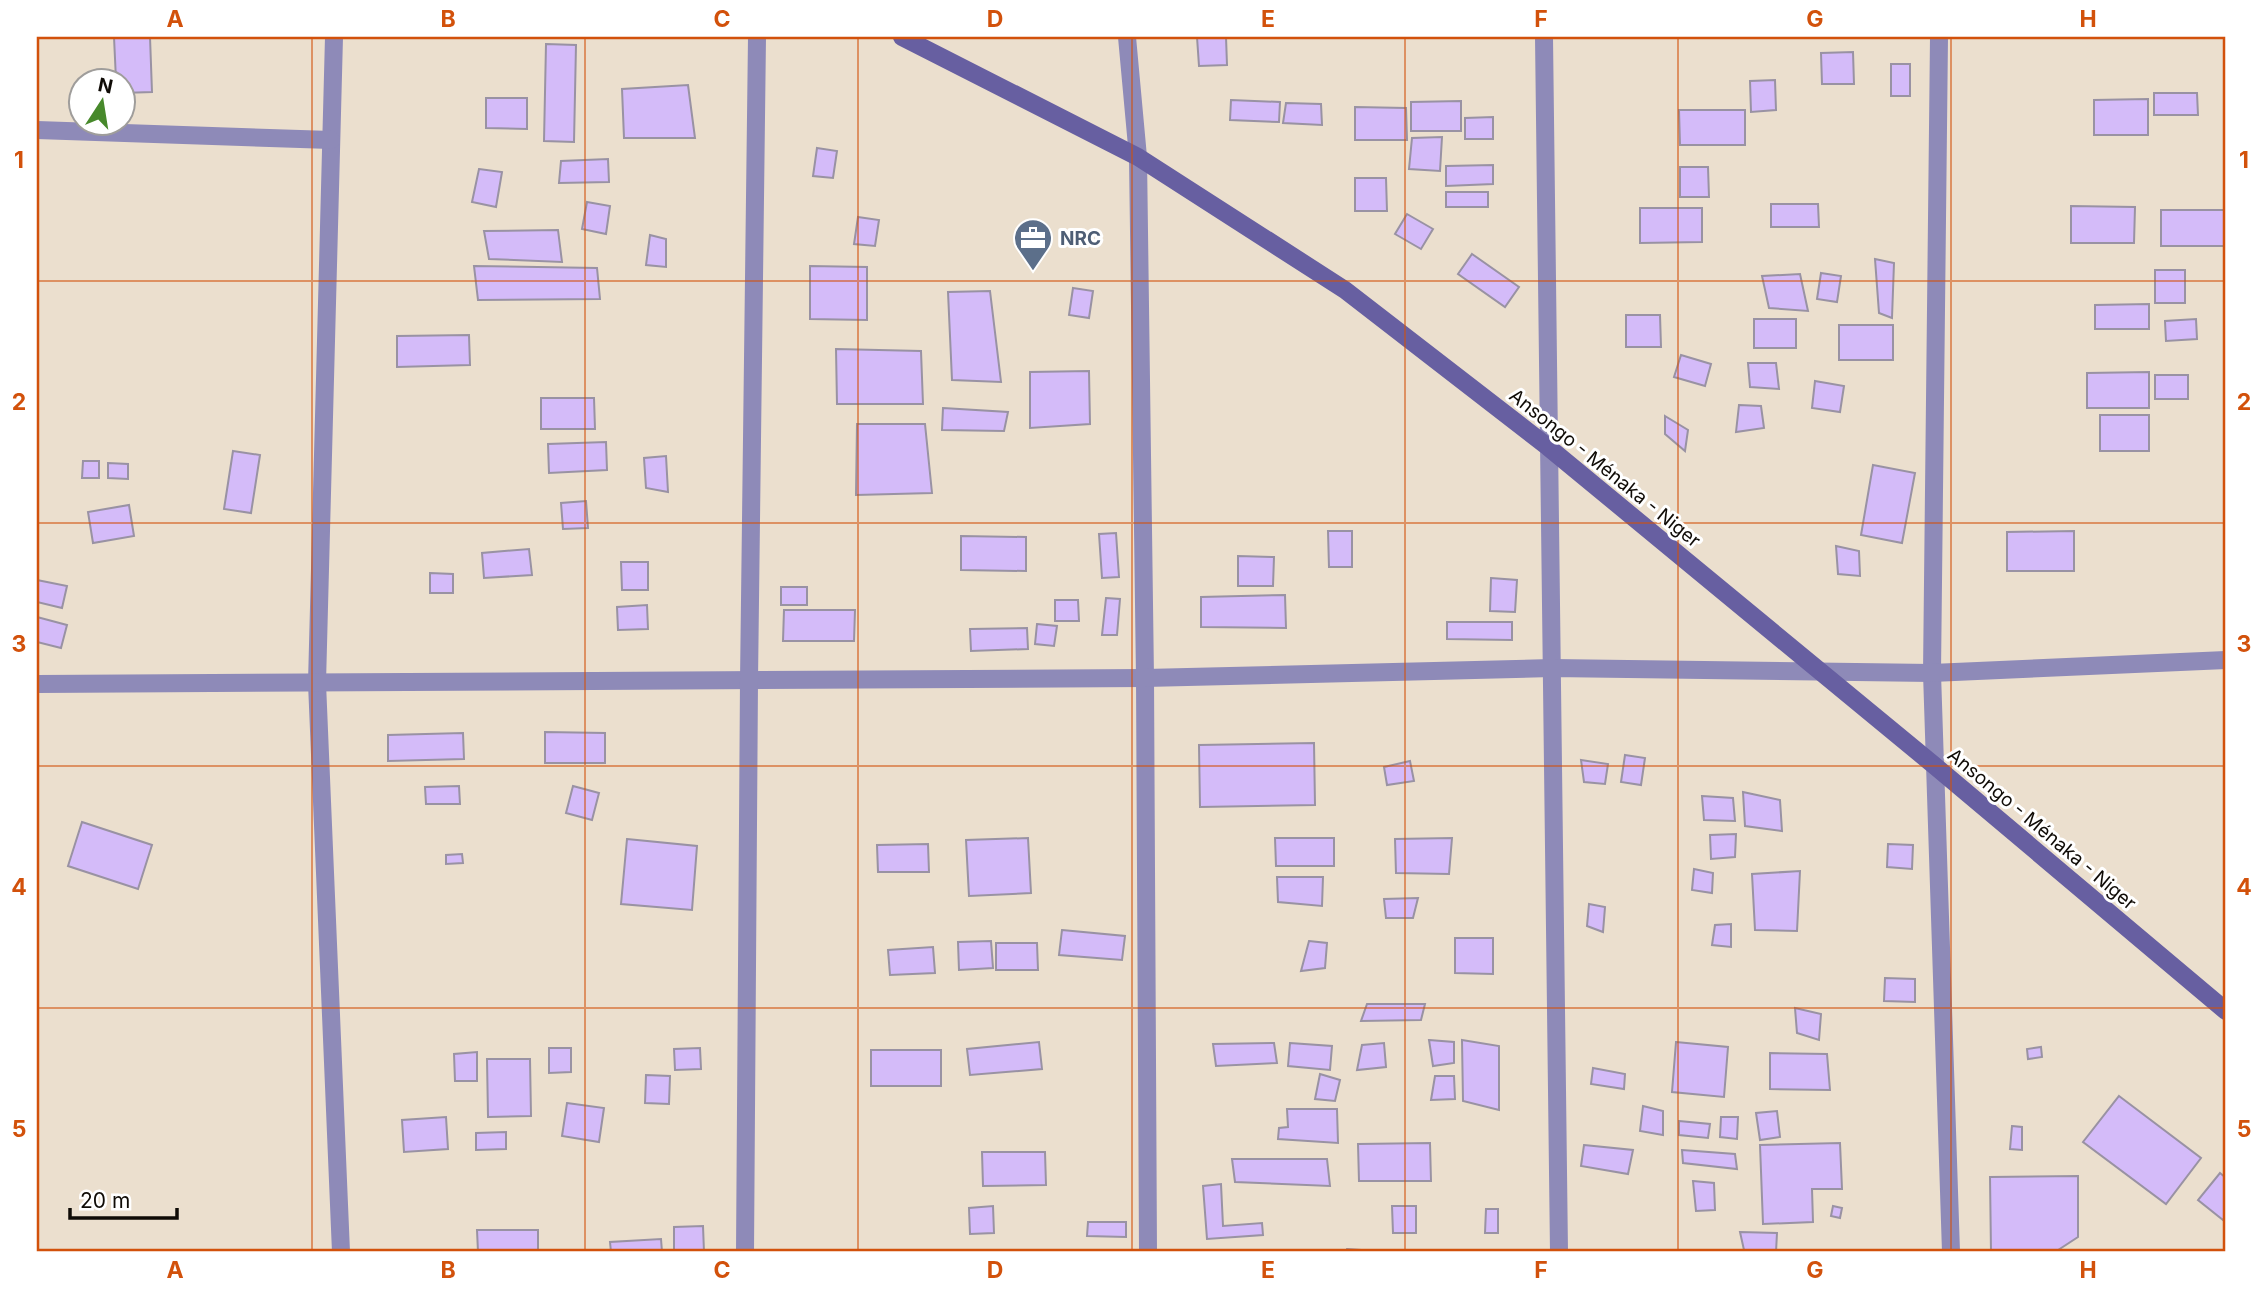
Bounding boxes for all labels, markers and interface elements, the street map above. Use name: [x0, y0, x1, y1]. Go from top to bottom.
text: A: [166, 5, 184, 33]
text: B: [440, 5, 456, 33]
text: C: [713, 5, 731, 33]
text: D: [987, 5, 1003, 33]
text: E: [1261, 5, 1275, 33]
text: F: [1534, 5, 1548, 33]
text: G: [1806, 5, 1824, 33]
text: H: [2079, 5, 2097, 33]
north arrow: [66, 66, 136, 136]
text: N: [96, 73, 115, 99]
text: 1: [14, 146, 24, 174]
text: 1: [2239, 146, 2249, 174]
office icon: NRC: [1012, 217, 1054, 272]
place label: NRC: [1060, 227, 1101, 250]
street label: Ansongo - Ménaka - Niger: [1505, 384, 1705, 552]
text: 2: [12, 388, 26, 416]
text: 2: [2237, 388, 2251, 416]
text: 3: [12, 630, 26, 658]
text: 3: [2237, 630, 2251, 658]
street label: Ansongo - Ménaka - Niger: [1943, 743, 2141, 915]
text: 4: [11, 873, 27, 901]
text: 4: [2236, 873, 2252, 901]
text: 5: [12, 1115, 26, 1143]
text: 5: [2237, 1115, 2251, 1143]
scale bar: [70, 1177, 177, 1221]
text: 20 m: [80, 1188, 130, 1213]
text: A: [166, 1256, 184, 1284]
text: B: [440, 1256, 456, 1284]
text: C: [713, 1256, 731, 1284]
text: D: [987, 1256, 1003, 1284]
text: E: [1261, 1256, 1275, 1284]
text: F: [1534, 1256, 1548, 1284]
text: G: [1806, 1256, 1824, 1284]
text: H: [2079, 1256, 2097, 1284]

